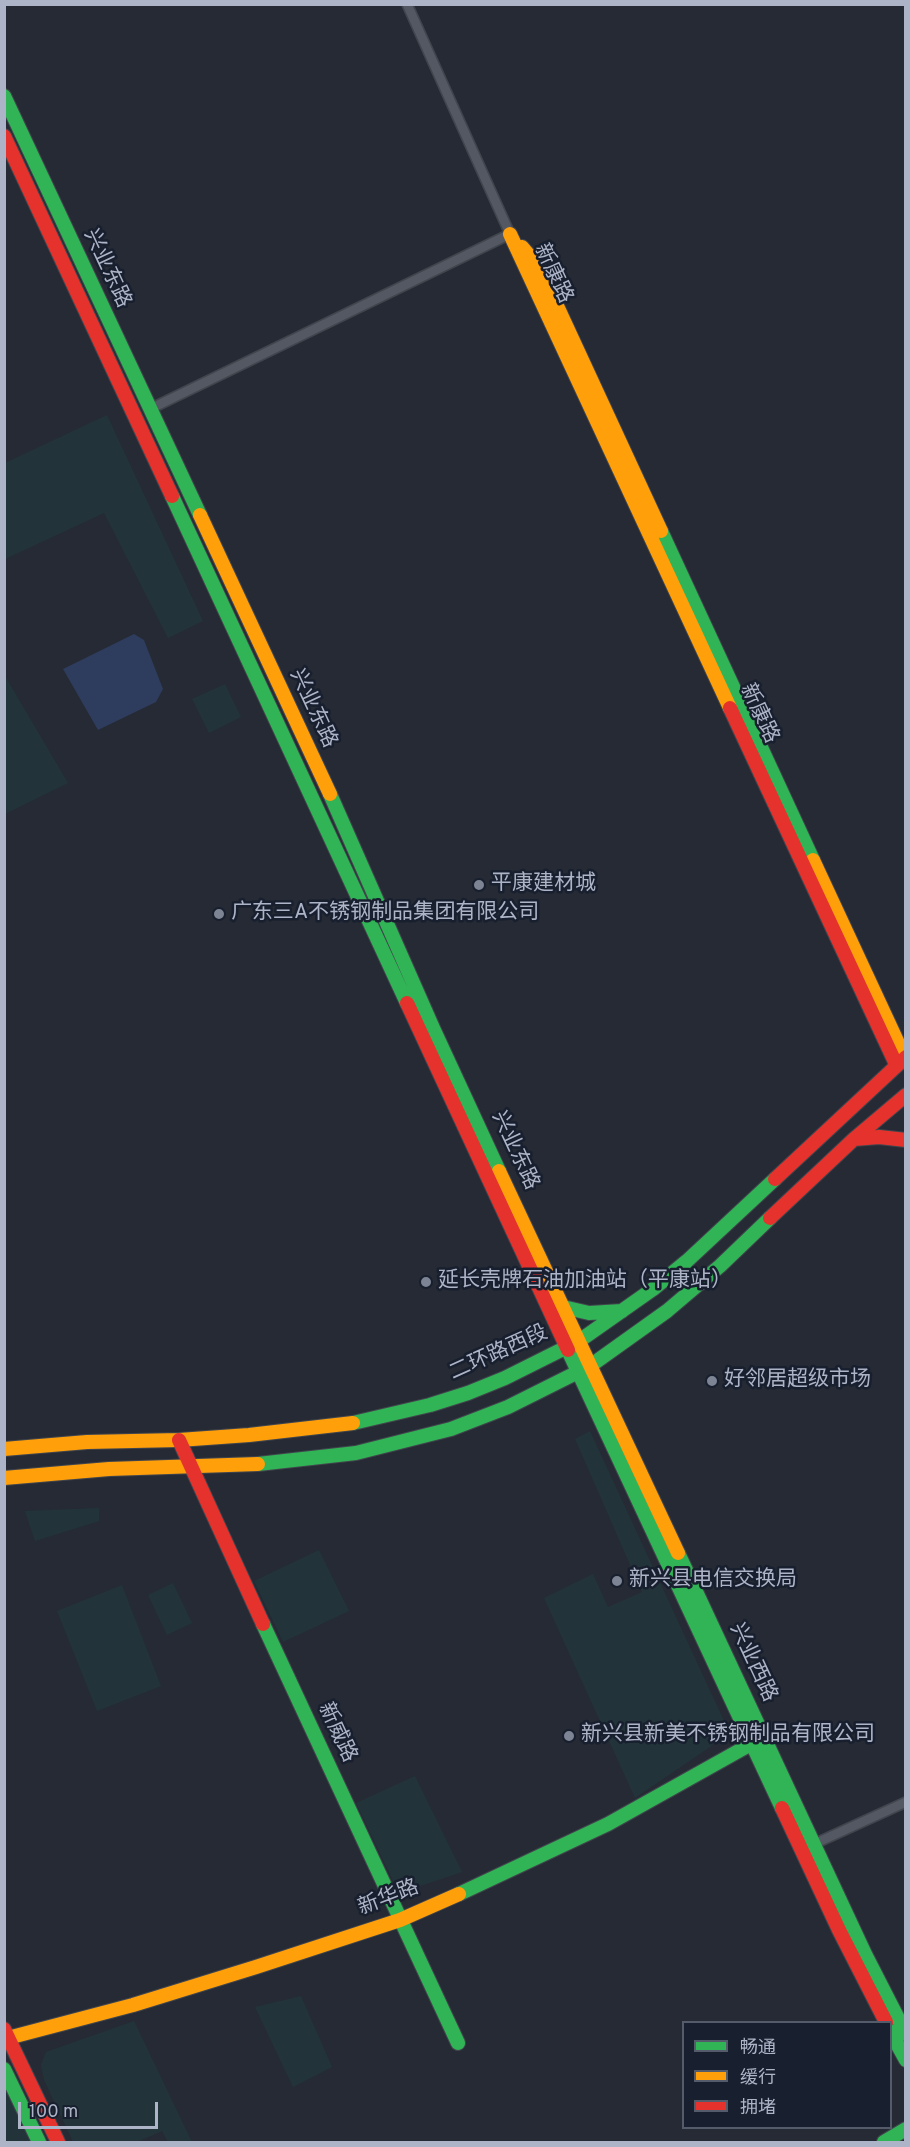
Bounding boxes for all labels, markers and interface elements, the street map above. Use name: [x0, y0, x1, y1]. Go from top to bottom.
street label: 兴业东路: [77, 226, 135, 312]
street label: 新康路: [527, 240, 577, 308]
street label: 兴业东路: [283, 666, 341, 752]
street label: 新康路: [733, 680, 783, 748]
place label: 平康建材城: [491, 872, 596, 898]
marker: 平康建材城: [472, 878, 486, 892]
place label: 广东三A不锈钢制品集团有限公司: [231, 901, 539, 927]
marker: 广东三A不锈钢制品集团有限公司: [212, 907, 226, 921]
street label: 兴业东路: [485, 1108, 543, 1194]
place label: 延长壳牌石油加油站（平康站）: [438, 1269, 732, 1295]
marker: 延长壳牌石油加油站（平康站）: [419, 1275, 433, 1289]
street label: 二环路西段: [446, 1321, 552, 1387]
place label: 好邻居超级市场: [724, 1368, 871, 1394]
marker: 好邻居超级市场: [705, 1374, 719, 1388]
place label: 新兴县电信交换局: [629, 1568, 797, 1594]
marker: 新兴县电信交换局: [610, 1574, 624, 1588]
street label: 兴业西路: [723, 1620, 781, 1706]
street label: 新威路: [311, 1699, 361, 1767]
place label: 新兴县新美不锈钢制品有限公司: [581, 1723, 875, 1749]
marker: 新兴县新美不锈钢制品有限公司: [562, 1729, 576, 1743]
street label: 新华路: [355, 1876, 423, 1922]
legend: [682, 2021, 892, 2129]
text: 畅通: [740, 2037, 776, 2060]
text: 缓行: [740, 2067, 776, 2090]
scale bar: [21, 2090, 160, 2128]
text: 拥堵: [740, 2097, 776, 2120]
text: 100 m: [29, 2101, 78, 2124]

